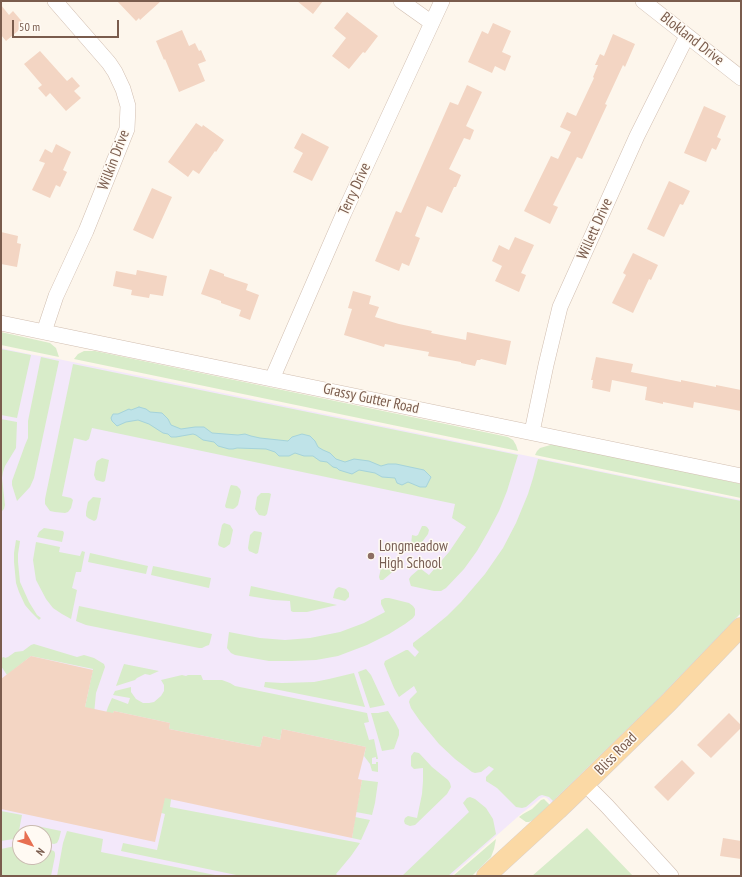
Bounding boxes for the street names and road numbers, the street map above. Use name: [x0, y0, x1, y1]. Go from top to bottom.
street label: Blokland Drive: [657, 9, 727, 69]
street label: Wilkin Drive: [94, 127, 134, 193]
street label: Terry Drive: [335, 160, 375, 218]
street label: Willett Drive: [574, 196, 616, 262]
street label: Grassy Gutter Road: [321, 380, 421, 418]
street label: Bliss Road: [591, 729, 641, 779]

